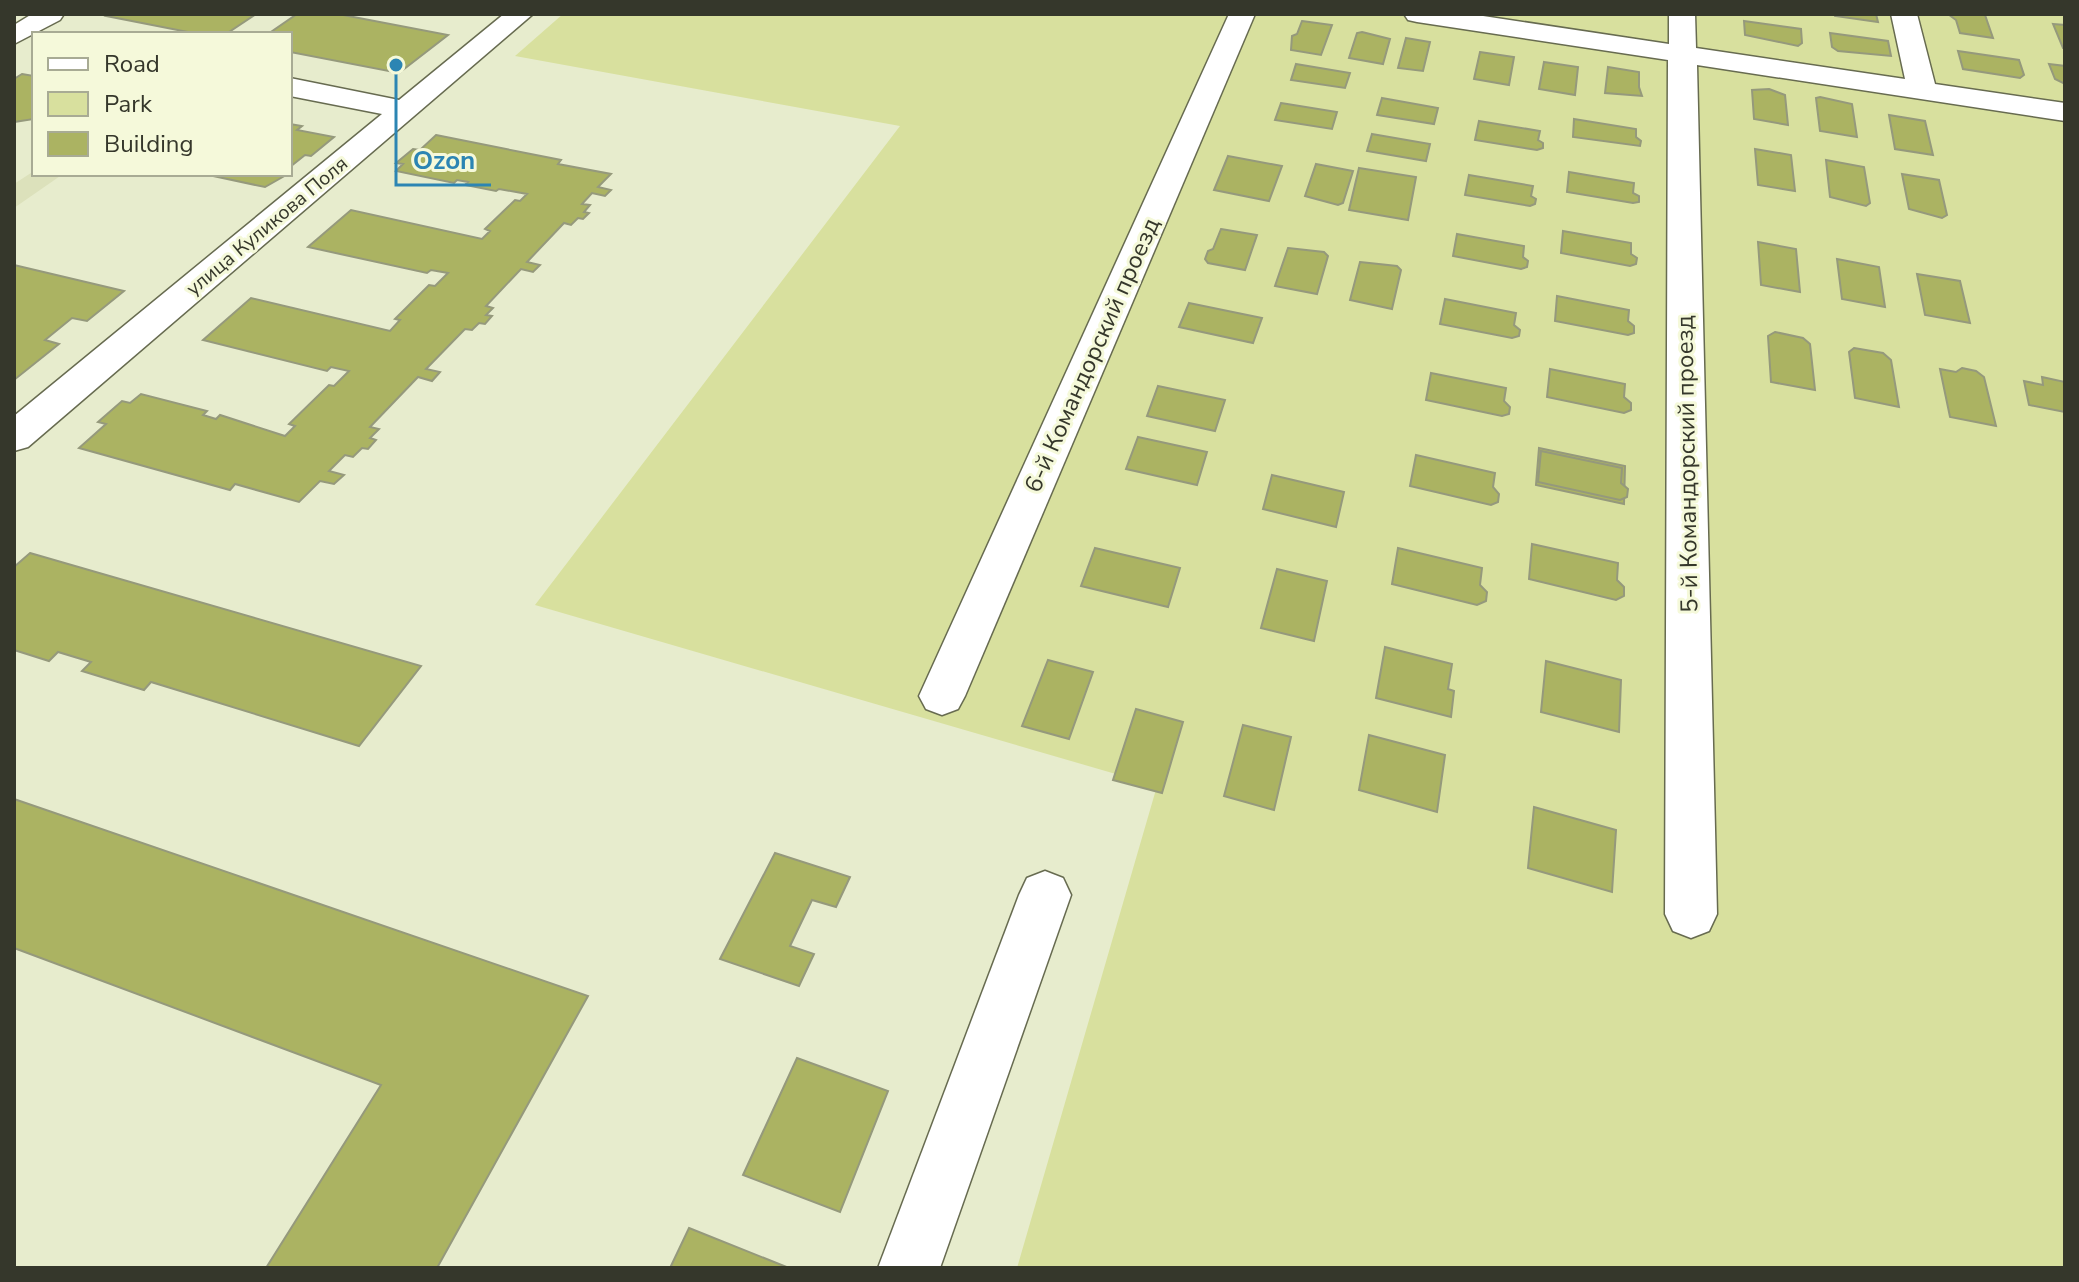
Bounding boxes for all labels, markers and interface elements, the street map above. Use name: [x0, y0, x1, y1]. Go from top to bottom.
legend: [32, 32, 292, 176]
text: Road: [104, 48, 160, 80]
text: Park: [104, 88, 153, 120]
text: Building: [104, 128, 194, 160]
callout: Ozon: [396, 135, 491, 185]
text: Ozon: [413, 143, 475, 178]
street label: улица Куликова Поля: [180, 150, 354, 302]
street label: 6-й Командорский проезд: [1017, 212, 1167, 498]
street label: 5-й Командорский проезд: [1668, 315, 1706, 613]

